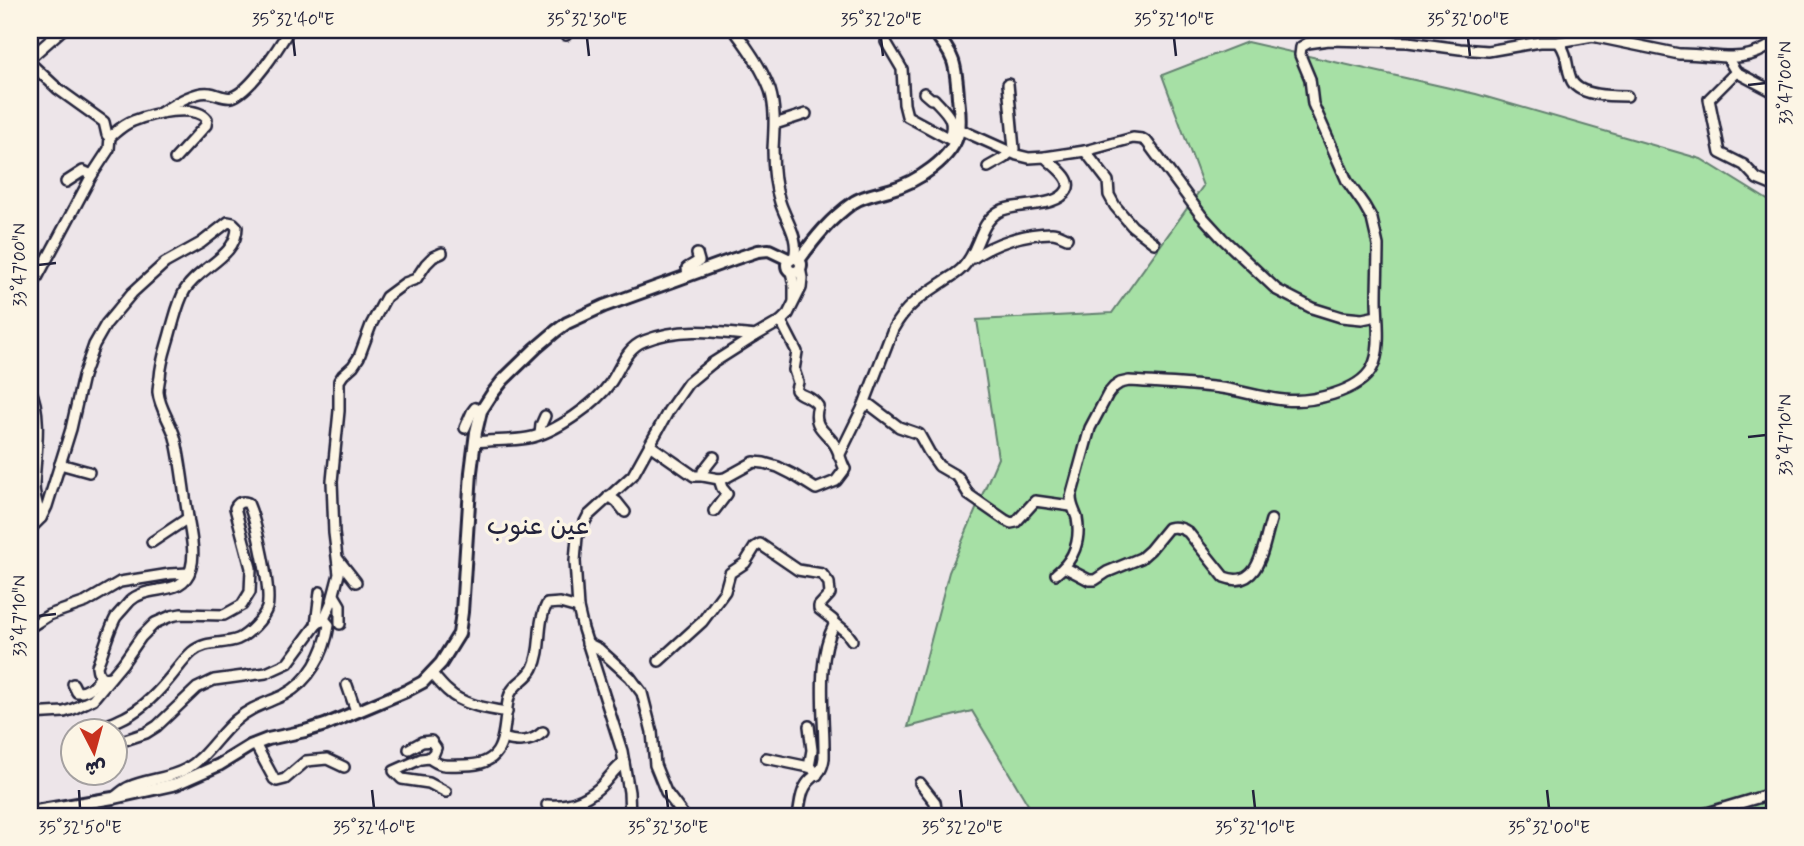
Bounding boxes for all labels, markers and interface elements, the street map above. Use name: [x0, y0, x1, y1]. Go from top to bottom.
text: 35°32'40"E: [251, 8, 335, 32]
text: 35°32'30"E: [547, 8, 627, 32]
text: 35°32'20"E: [840, 8, 922, 32]
text: 35°32'10"E: [1134, 8, 1214, 32]
text: 35°32'00"E: [1427, 8, 1509, 32]
text: 33°47'00"N: [1774, 41, 1798, 125]
text: 33°47'00"N: [8, 223, 32, 307]
text: 33°47'10"N: [1774, 394, 1798, 476]
district label: عين عنوب: [487, 510, 589, 544]
text: 33°47'10"N: [8, 575, 32, 657]
north arrow: [60, 716, 130, 786]
text: ش: [84, 754, 107, 781]
text: 35°32'50"E: [38, 816, 122, 840]
text: 35°32'40"E: [332, 816, 416, 840]
text: 35°32'30"E: [628, 816, 708, 840]
text: 35°32'20"E: [921, 816, 1003, 840]
text: 35°32'10"E: [1215, 816, 1295, 840]
text: 35°32'00"E: [1508, 816, 1590, 840]

